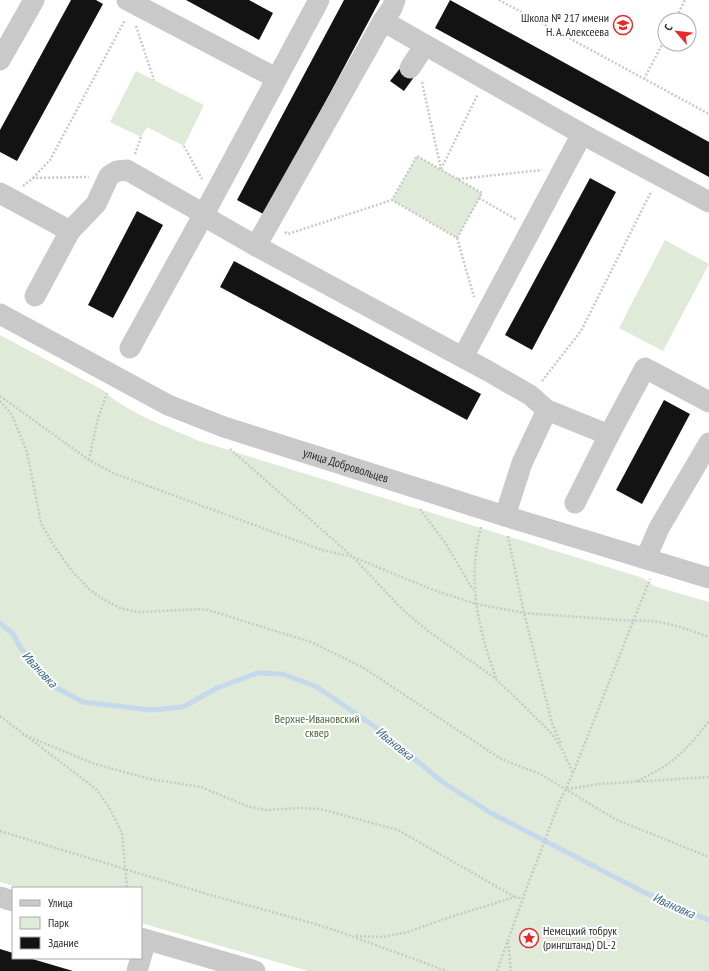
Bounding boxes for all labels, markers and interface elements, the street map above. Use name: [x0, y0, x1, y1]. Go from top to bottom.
place label: Школа № 217 имени Н. А. Алексеева: [521, 10, 609, 39]
north arrow: [657, 12, 697, 52]
school or university icon: Школа № 217 имени Н. А. Алексеева: [612, 14, 634, 36]
text: С: [661, 22, 676, 33]
street label: улица Добровольцев: [301, 445, 391, 486]
water label: Ивановка: [18, 647, 61, 692]
park label: Верхне-Ивановский сквер: [274, 711, 360, 740]
water label: Ивановка: [372, 723, 418, 764]
legend: [12, 887, 142, 959]
water label: Ивановка: [650, 889, 698, 923]
text: Улица: [48, 895, 73, 910]
text: Парк: [48, 915, 69, 930]
place label: Немецкий тобрук (рингштанд) DL-2: [543, 923, 617, 952]
place icon: Немецкий тобрук (рингштанд) DL-2: [518, 927, 540, 949]
text: Здание: [48, 935, 79, 950]

